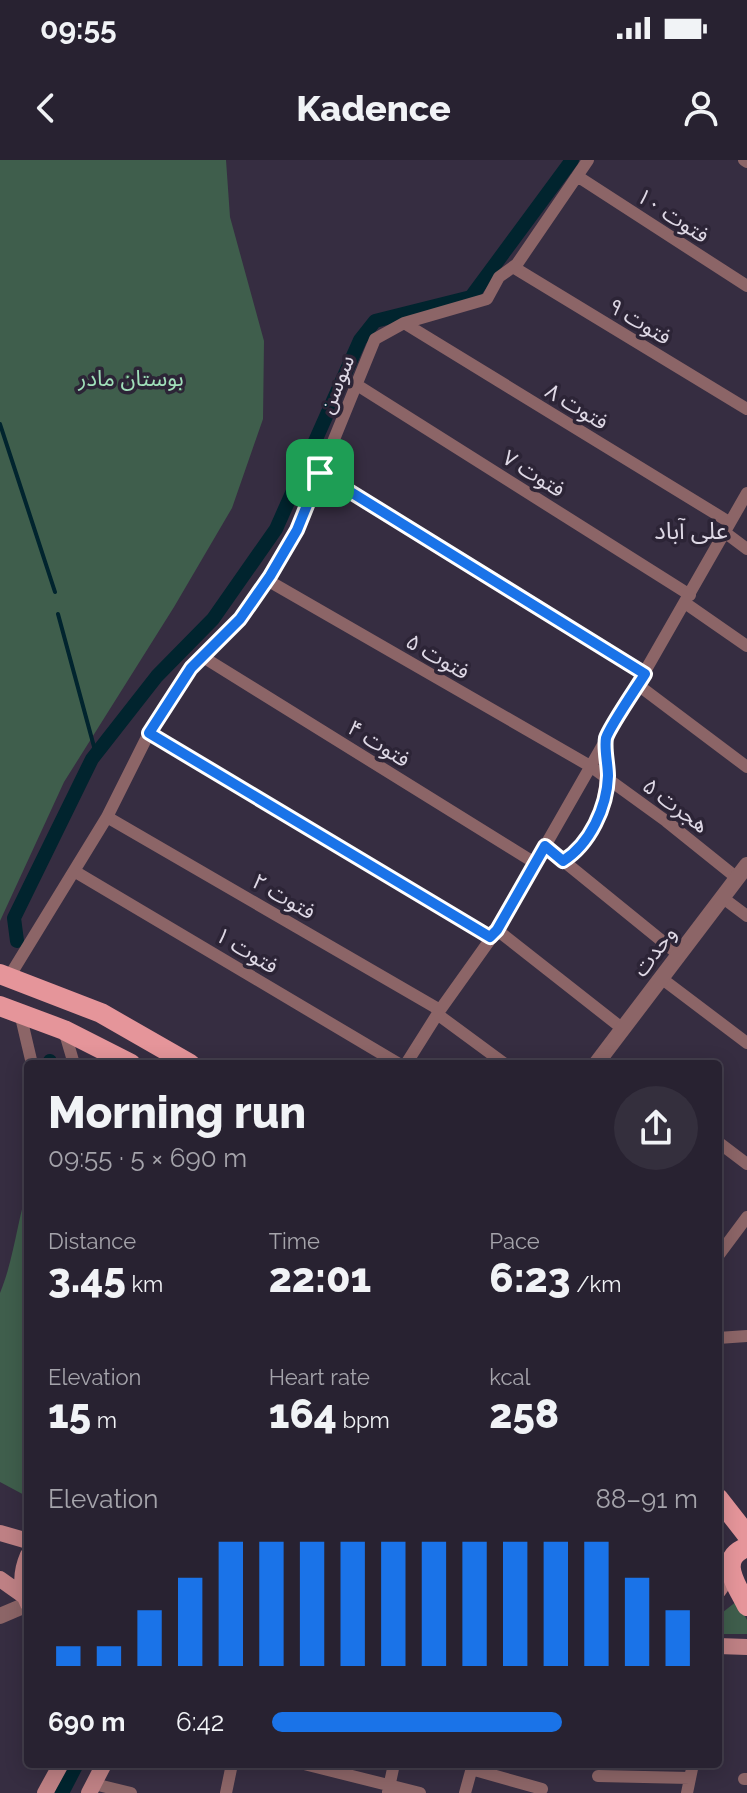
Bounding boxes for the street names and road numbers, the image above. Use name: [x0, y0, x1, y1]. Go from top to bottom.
street label: فتوت ۱۰: [632, 182, 714, 248]
street label: فتوت ۹: [604, 292, 676, 350]
street label: سوسن: [313, 351, 359, 417]
street label: فتوت ۸: [541, 377, 613, 435]
street label: فتوت ۷: [498, 444, 570, 502]
street label: فتوت ۵: [402, 628, 474, 684]
street label: فتوت ۴: [343, 714, 415, 772]
street label: هجرت ۵: [638, 772, 714, 838]
street label: فتوت ۲: [248, 868, 320, 924]
street label: فتوت ۱: [211, 921, 283, 979]
street label: وحدت: [627, 921, 681, 981]

